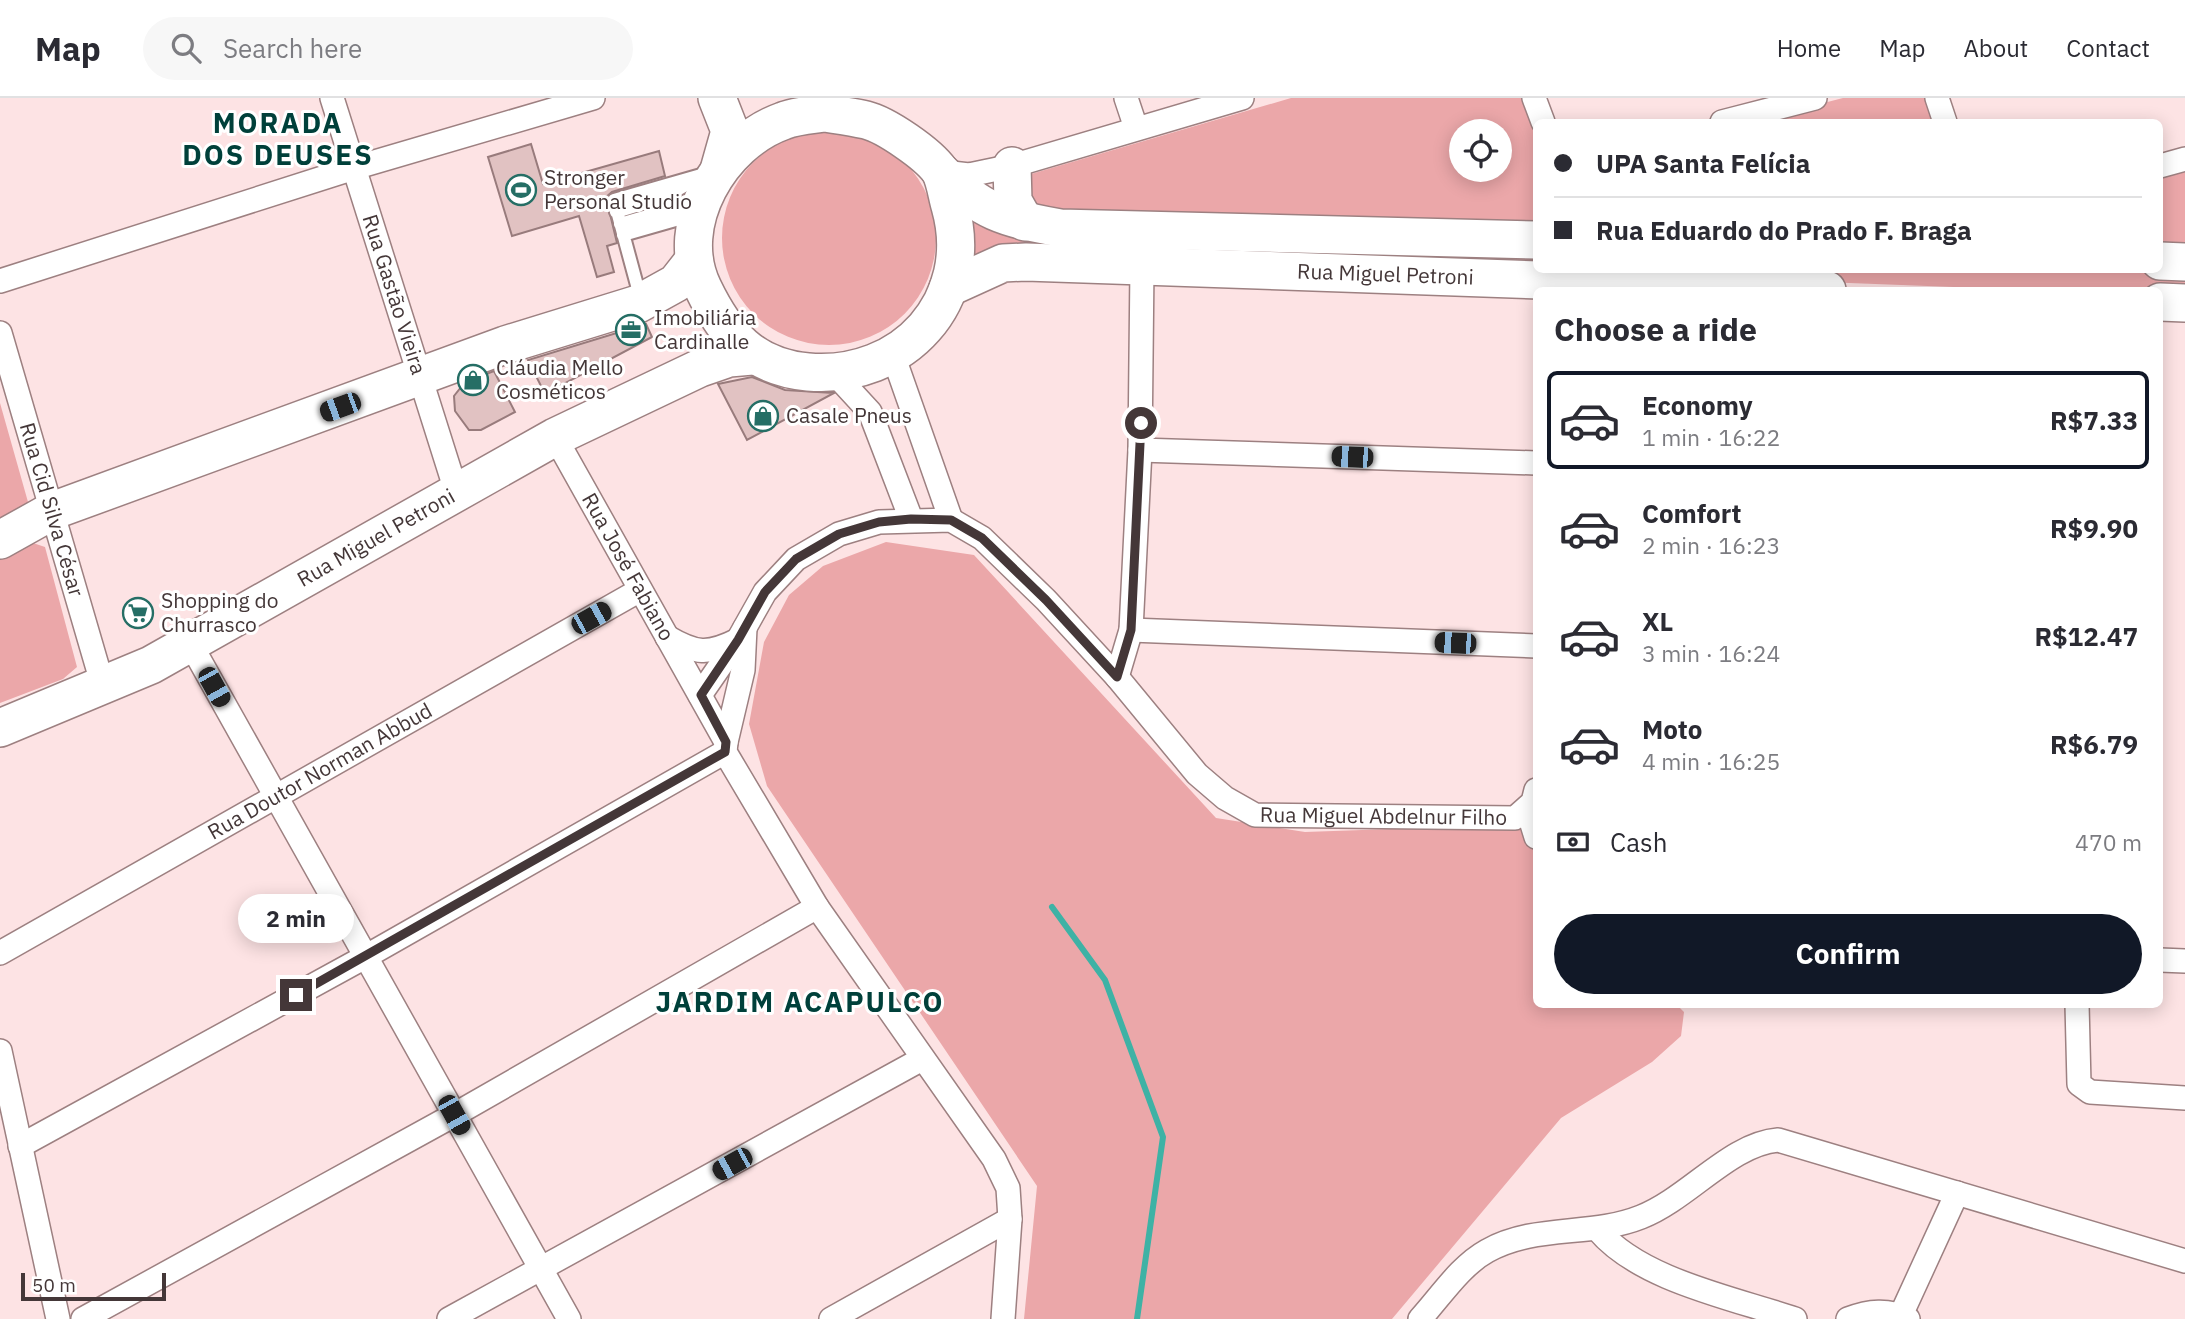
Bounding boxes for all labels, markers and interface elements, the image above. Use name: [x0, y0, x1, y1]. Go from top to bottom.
search box: [143, 17, 633, 80]
text: Map: [35, 27, 101, 70]
icon: search: [167, 29, 205, 67]
text: Search here: [223, 31, 362, 65]
text: Home: [1777, 32, 1841, 64]
text: Map: [1879, 32, 1925, 64]
text: About: [1963, 32, 2028, 64]
text: Contact: [2066, 32, 2150, 64]
district label: MORADA DOS DEUSES: [182, 104, 374, 173]
map controls: [1449, 119, 1512, 182]
button: locate: [1449, 119, 1512, 182]
text: UPA Santa Felícia: [1596, 146, 1811, 180]
place label: Stronger Personal Studio: [544, 163, 692, 215]
sports icon: Stronger Personal Studio: [504, 173, 538, 207]
street label: Rua Gastão Vieira: [357, 211, 433, 378]
text: Rua Eduardo do Prado F. Braga: [1596, 213, 1972, 247]
street label: Rua Miguel Petroni: [1297, 256, 1474, 291]
place label: Imobiliária Cardinalle: [654, 303, 756, 355]
text: Choose a ride: [1554, 308, 1757, 350]
office icon: Imobiliária Cardinalle: [614, 313, 648, 347]
place label: Cláudia Mello Cosméticos: [496, 353, 623, 405]
shop icon: Cláudia Mello Cosméticos: [456, 363, 490, 397]
text: Economy: [1642, 388, 1753, 422]
icon: car: [1558, 389, 1621, 452]
car: [317, 390, 364, 424]
shop icon: Casale Pneus: [746, 399, 780, 433]
place label: Casale Pneus: [786, 401, 912, 429]
text: R$7.33: [2050, 403, 2138, 437]
route start: [1125, 407, 1157, 439]
street label: Rua Cid Silva César: [14, 419, 91, 600]
text: 1 min · 16:22: [1642, 422, 1780, 452]
car: [1331, 446, 1374, 468]
street label: Rua Miguel Petroni: [292, 481, 459, 593]
street label: Rua José Fabiano: [576, 488, 681, 645]
text: Comfort: [1642, 496, 1741, 530]
icon: car: [1558, 497, 1621, 560]
text: R$9.90: [2050, 511, 2138, 545]
text: 2 min · 16:23: [1642, 530, 1780, 560]
place label: Shopping do Churrasco: [161, 586, 278, 638]
supermarket icon: Shopping do Churrasco: [121, 596, 155, 630]
car: [568, 599, 615, 637]
text: XL: [1642, 604, 1673, 638]
icon: car: [1558, 605, 1621, 668]
text: R$12.47: [2034, 619, 2138, 653]
car: [1434, 632, 1477, 654]
text: 3 min · 16:24: [1642, 638, 1780, 668]
car: [195, 664, 234, 710]
street label: Rua Doutor Norman Abbud: [202, 696, 437, 845]
text: Moto: [1642, 712, 1702, 746]
icon: car: [1558, 713, 1621, 776]
text: R$6.79: [2050, 727, 2138, 761]
text: 4 min · 16:25: [1642, 746, 1780, 776]
street label: Rua Miguel Abdelnur Filho: [1260, 800, 1507, 831]
icon: cash: [1554, 823, 1592, 861]
text: Cash: [1610, 825, 1667, 859]
text: 470 m: [2075, 827, 2142, 857]
callout: 2 min: [238, 894, 354, 942]
text: 2 min: [266, 903, 326, 933]
button: Confirm: [1554, 914, 2142, 994]
route end: [280, 979, 312, 1011]
district label: JARDIM ACAPULCO: [655, 983, 945, 1020]
car: [435, 1092, 474, 1138]
car: [709, 1145, 756, 1183]
scale bar: [21, 1270, 166, 1302]
text: 50 m: [32, 1273, 76, 1297]

